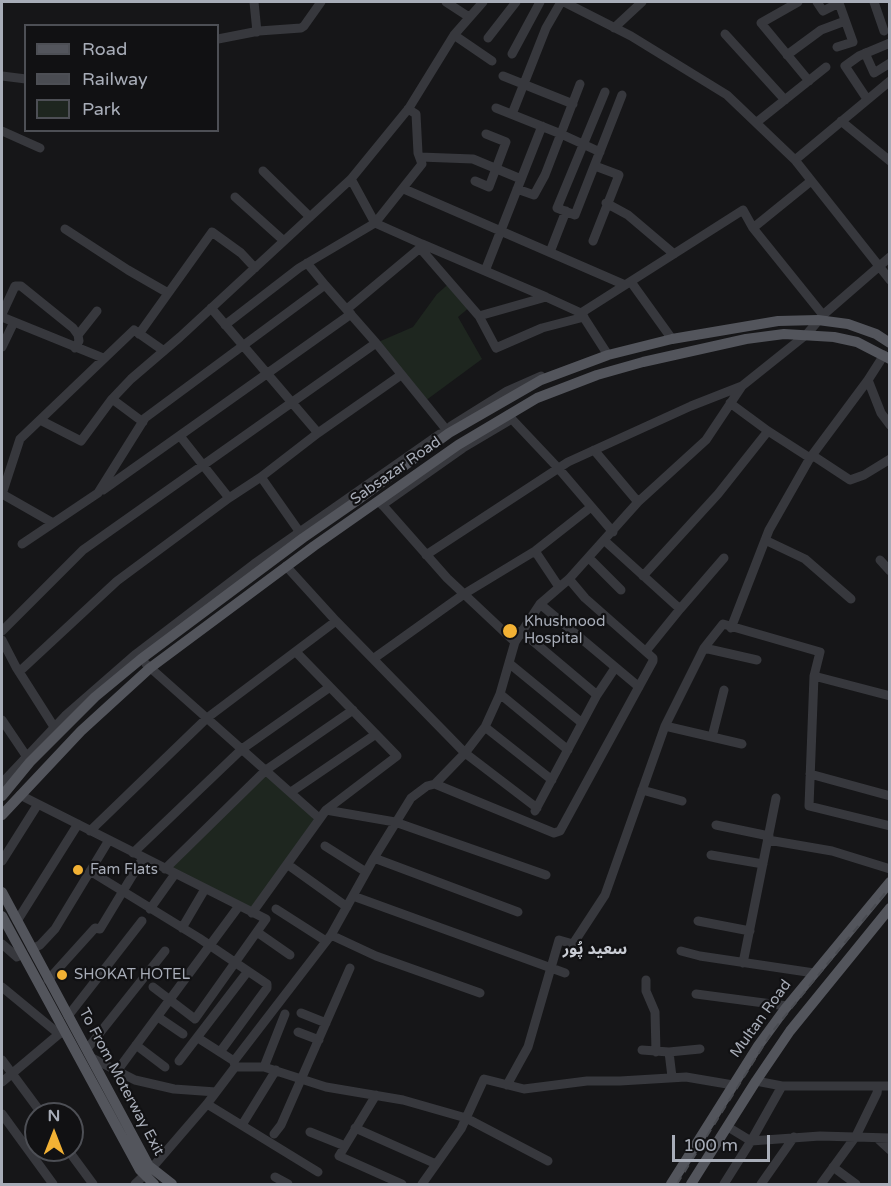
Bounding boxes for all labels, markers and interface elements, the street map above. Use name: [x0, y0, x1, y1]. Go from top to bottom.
legend: [24, 24, 219, 132]
text: Road: [82, 38, 127, 60]
text: Railway: [82, 68, 148, 90]
text: Park: [82, 98, 120, 120]
street label: Sabsazar Road: [347, 433, 445, 509]
place label: Khushnood Hospital: [524, 613, 605, 648]
marker: Khushnood Hospital: [501, 622, 519, 640]
place label: Fam Flats: [90, 861, 158, 879]
marker: Fam Flats: [71, 863, 85, 877]
district label: سعید پُور: [563, 940, 627, 960]
place label: SHOKAT HOTEL: [74, 966, 190, 984]
marker: SHOKAT HOTEL: [55, 968, 69, 982]
street label: Multan Road: [727, 976, 795, 1062]
street label: To From Moterway Exit: [74, 1005, 168, 1159]
north arrow: [24, 1102, 84, 1162]
text: N: [48, 1106, 60, 1126]
scale bar: [675, 1123, 772, 1161]
text: 100 m: [683, 1134, 738, 1156]

